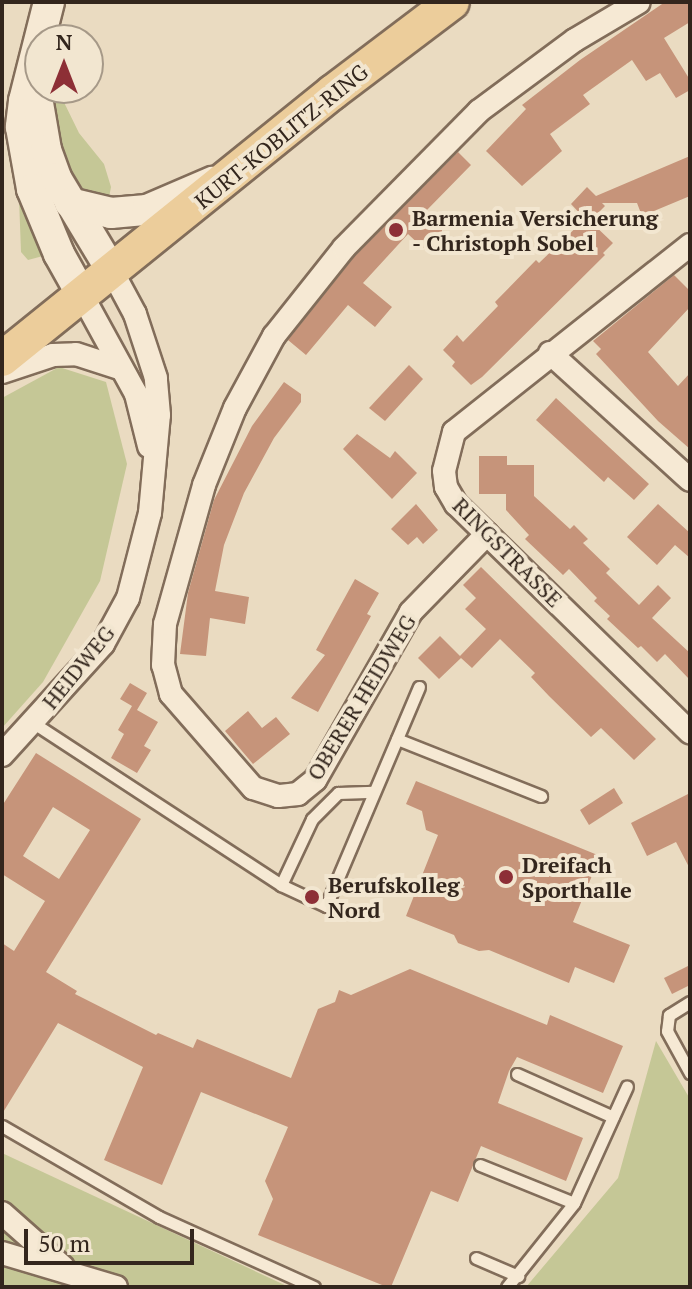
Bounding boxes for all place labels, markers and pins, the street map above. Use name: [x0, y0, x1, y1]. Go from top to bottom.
place label: Barmenia Versicherung - Christoph Sobel: [412, 204, 659, 256]
marker: Barmenia Versicherung - Christoph Sobel: [387, 221, 405, 239]
place label: Dreifach Sporthalle: [522, 851, 632, 902]
marker: Dreifach Sporthalle: [497, 868, 515, 886]
place label: Berufskolleg Nord: [328, 871, 460, 922]
marker: Berufskolleg Nord: [303, 888, 321, 906]

